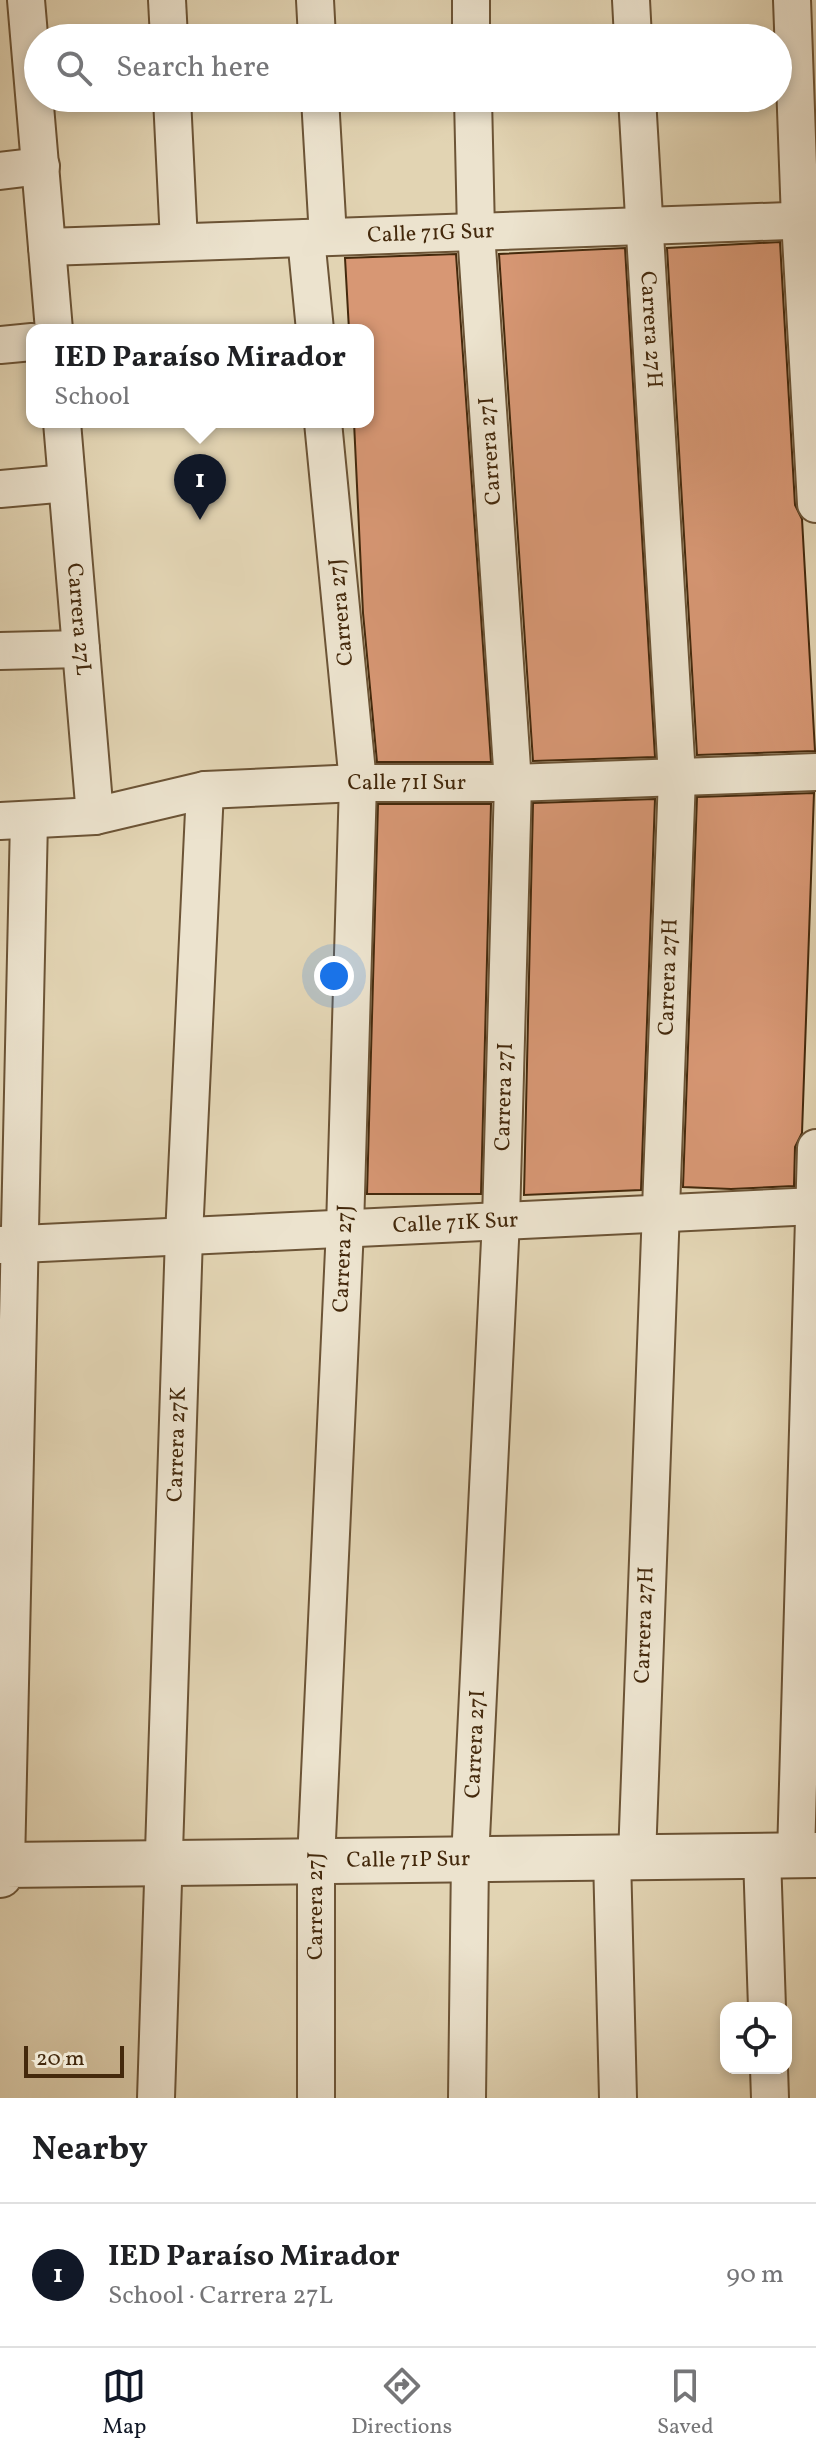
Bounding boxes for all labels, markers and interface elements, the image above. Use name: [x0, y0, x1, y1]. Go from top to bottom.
search box: [24, 24, 792, 112]
icon: search: [52, 46, 96, 90]
text: Search here: [116, 47, 270, 89]
street label: Calle 71G Sur: [367, 216, 495, 251]
street label: Carrera 27H: [632, 270, 670, 389]
popup: [26, 324, 374, 428]
text: IED Paraíso Mirador: [54, 337, 346, 379]
text: School: [54, 379, 130, 415]
street label: Carrera 27I: [472, 396, 510, 506]
pin: 1: [174, 454, 226, 520]
street label: Carrera 27J: [322, 557, 362, 667]
street label: Carrera 27L: [58, 562, 99, 677]
street label: Calle 71I Sur: [347, 767, 466, 799]
street label: Carrera 27H: [651, 918, 687, 1036]
your location: [314, 956, 354, 996]
street label: Carrera 27I: [487, 1042, 521, 1151]
street label: Carrera 27J: [326, 1204, 361, 1313]
street label: Calle 71K Sur: [392, 1205, 519, 1242]
street label: Carrera 27K: [160, 1386, 195, 1503]
street label: Carrera 27H: [627, 1566, 663, 1684]
street label: Carrera 27I: [457, 1689, 494, 1799]
street label: Calle 71P Sur: [346, 1844, 470, 1876]
street label: Carrera 27J: [301, 1851, 332, 1960]
map controls: [720, 2002, 792, 2074]
button: locate: [720, 2002, 792, 2074]
scale bar: [24, 2042, 124, 2078]
text: 20 m: [36, 2044, 85, 2075]
text: Nearby: [32, 2127, 148, 2174]
text: IED Paraíso Mirador: [108, 2236, 400, 2278]
text: 1: [53, 2257, 63, 2293]
text: 90 m: [726, 2257, 784, 2293]
text: School · Carrera 27L: [108, 2278, 333, 2314]
tab: Map: [102, 2364, 146, 2443]
tab: Directions: [351, 2364, 452, 2443]
tab: Saved: [657, 2364, 714, 2443]

